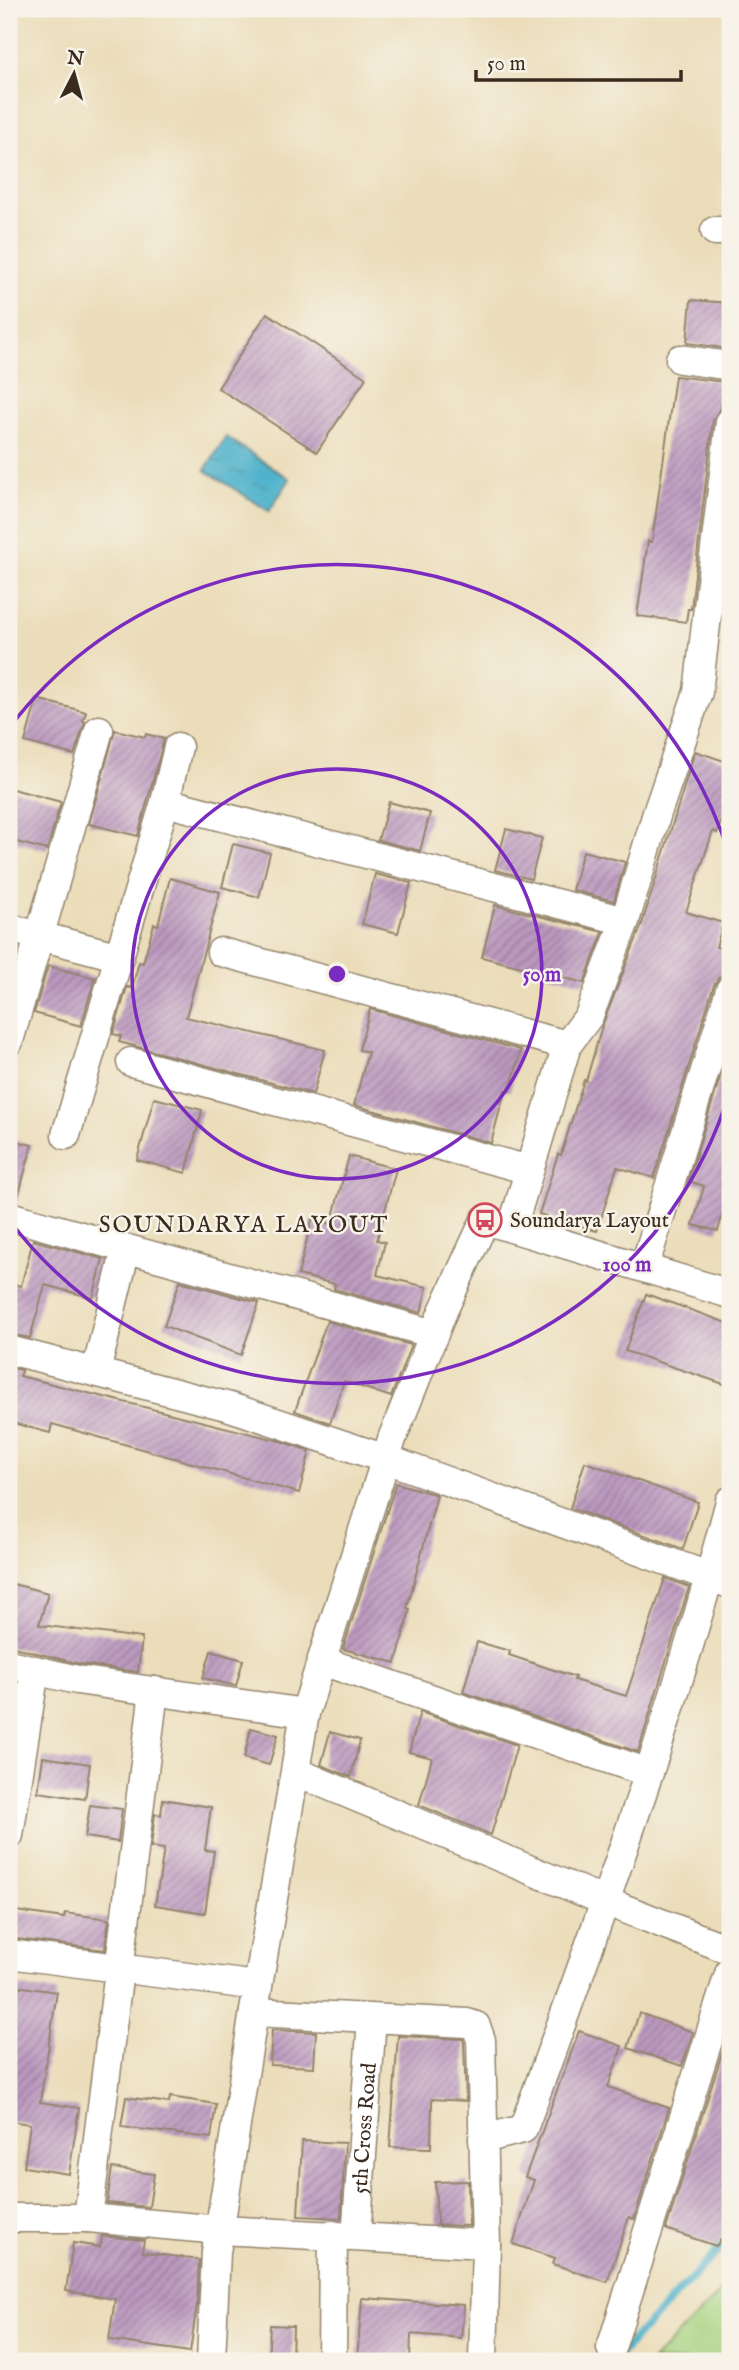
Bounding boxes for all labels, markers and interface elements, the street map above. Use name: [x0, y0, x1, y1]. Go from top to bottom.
north arrow: [38, 38, 108, 108]
scale bar: [476, 38, 681, 82]
text: N: [65, 46, 86, 72]
text: 50 m: [487, 51, 526, 78]
centre of rings: [325, 962, 349, 986]
text: 50 m: [523, 962, 562, 989]
bus stop icon: Soundarya Layout: [466, 1201, 504, 1239]
place label: Soundarya Layout: [510, 1208, 669, 1235]
district label: SOUNDARYA LAYOUT: [99, 1211, 389, 1240]
text: 100 m: [602, 1252, 652, 1279]
street label: 5th Cross Road: [347, 2061, 384, 2195]

